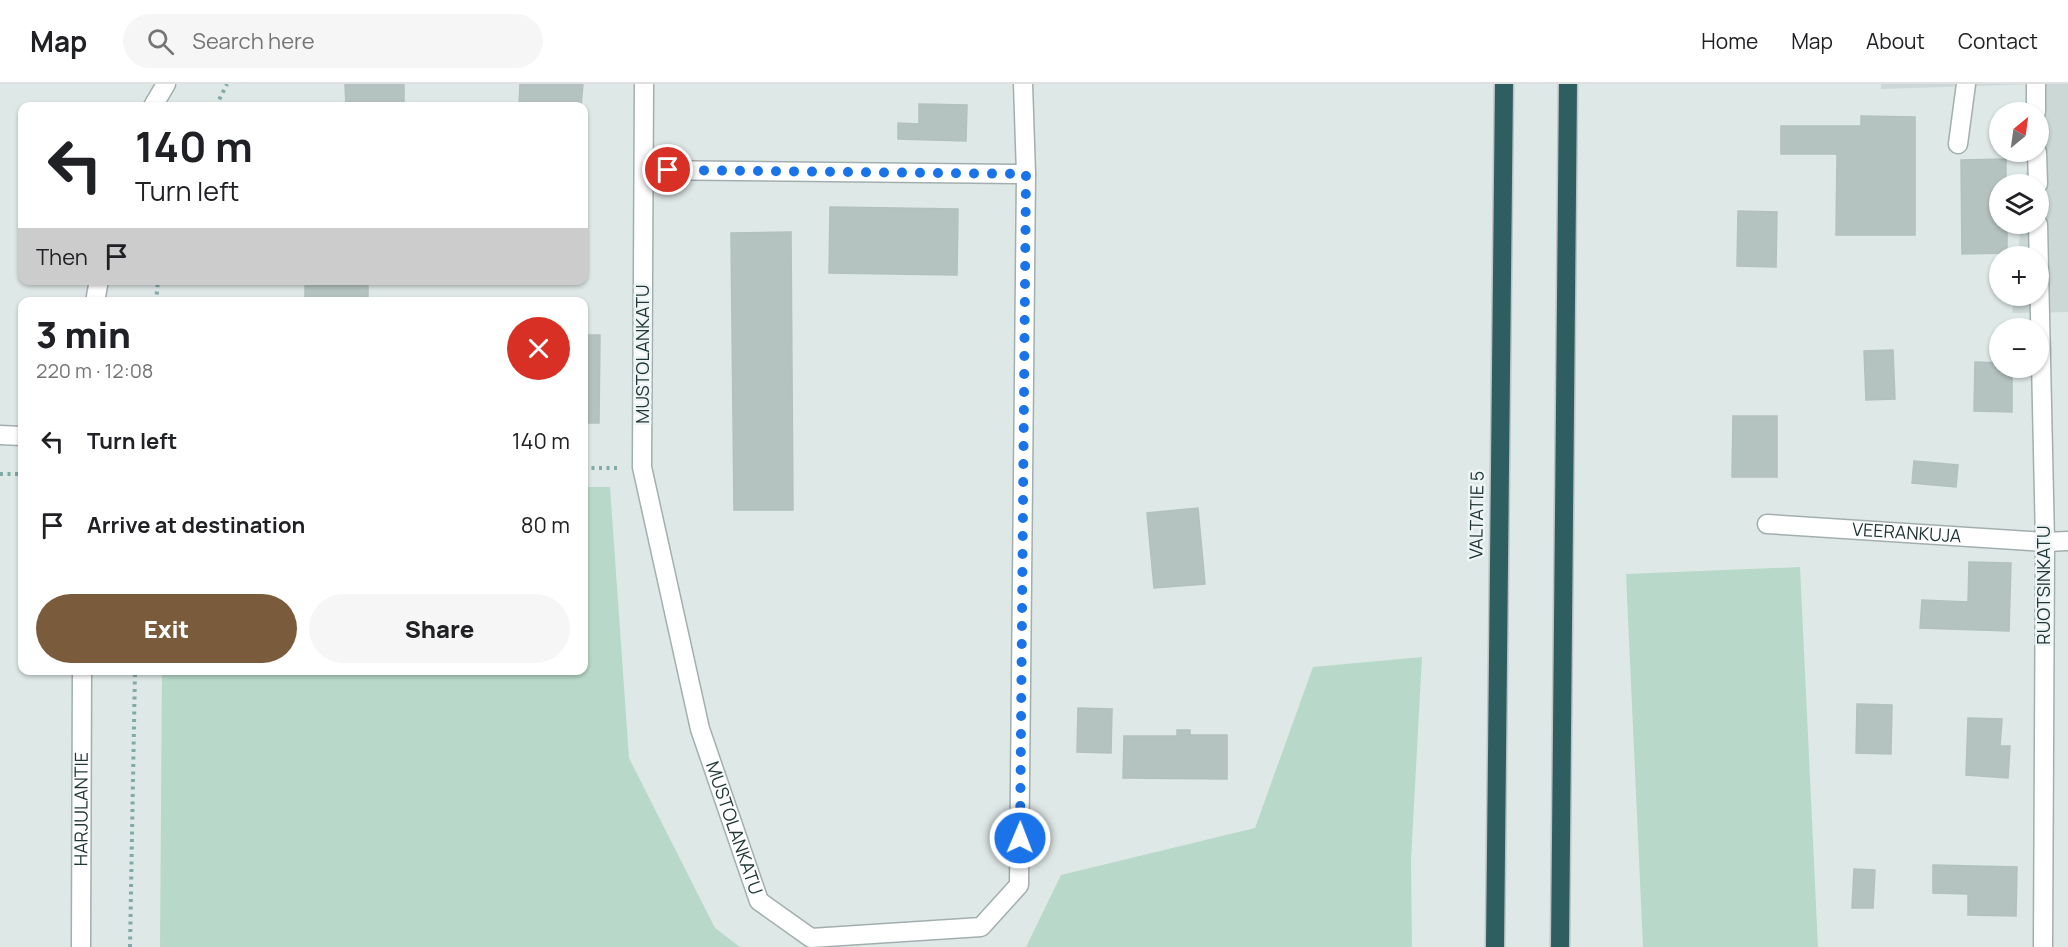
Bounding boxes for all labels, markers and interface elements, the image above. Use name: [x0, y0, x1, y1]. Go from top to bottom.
search box: [123, 14, 543, 68]
text: Map: [30, 22, 87, 60]
icon: search: [144, 25, 177, 58]
text: Search here: [192, 26, 315, 56]
text: Home: [1701, 27, 1758, 55]
text: Map: [1791, 27, 1833, 55]
text: About: [1866, 27, 1925, 55]
text: Contact: [1958, 27, 2038, 55]
north arrow: [1989, 102, 2049, 162]
map controls: [1989, 102, 2049, 378]
text: 140 m: [135, 117, 253, 175]
icon: left: [36, 126, 114, 204]
pin: [642, 144, 693, 195]
icon: arrive: [651, 153, 684, 186]
text: Turn left: [135, 172, 239, 209]
button: layers: [1989, 174, 2049, 234]
icon: arrive: [100, 240, 133, 273]
text: Then: [36, 242, 88, 272]
button: +: [1989, 246, 2049, 306]
street label: MUSTOLANKATU: [630, 284, 654, 424]
text: 3 min: [36, 310, 131, 359]
button: close: [507, 317, 570, 380]
button: −: [1989, 318, 2049, 378]
text: 220 m · 12:08: [36, 357, 153, 384]
icon: left: [36, 425, 69, 458]
text: Turn left: [87, 426, 177, 456]
text: 140 m: [512, 426, 570, 456]
street label: VALTATIE 5: [1463, 471, 1489, 559]
icon: arrive: [36, 509, 69, 542]
text: Arrive at destination: [87, 510, 305, 540]
text: 80 m: [521, 510, 570, 540]
street label: VEERANKUJA: [1852, 517, 1963, 548]
street label: RUOTSINKATU: [2031, 525, 2055, 645]
button: Exit: [36, 594, 297, 663]
button: Share: [309, 594, 570, 663]
street label: HARJULANTIE: [68, 752, 93, 866]
street label: MUSTOLANKATU: [701, 758, 769, 898]
position arrow: [988, 806, 1052, 870]

